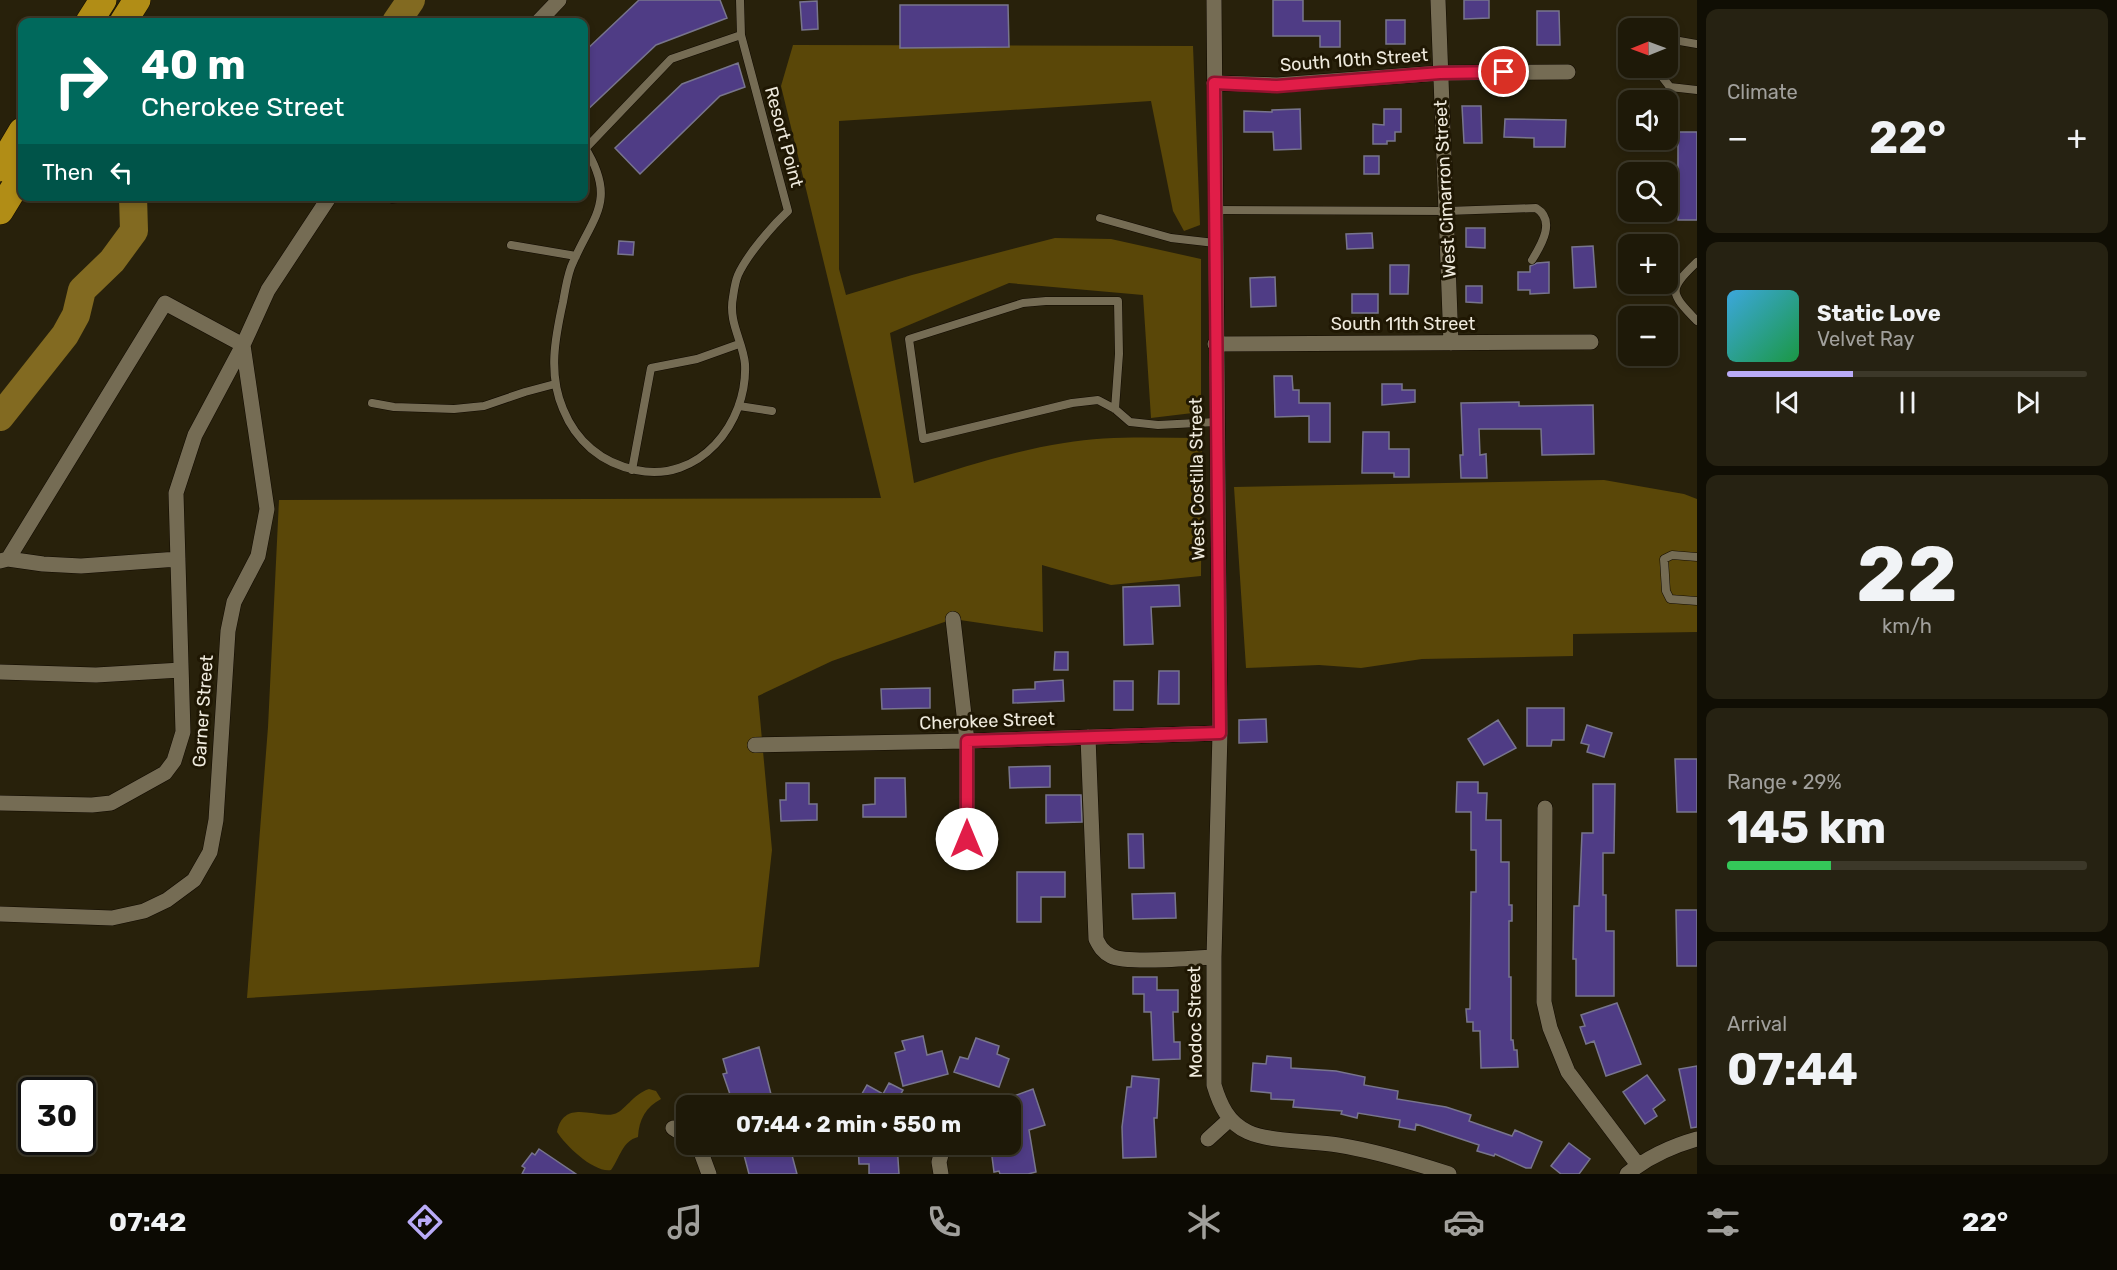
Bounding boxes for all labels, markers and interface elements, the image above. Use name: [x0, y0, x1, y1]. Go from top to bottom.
north arrow: [1618, 18, 1678, 78]
map controls: [1618, 18, 1678, 366]
text: 40 m: [141, 40, 246, 90]
icon: right: [42, 42, 120, 120]
street label: South 10th Street: [1279, 44, 1429, 76]
pin: [1478, 46, 1529, 97]
icon: arrive: [1487, 55, 1520, 88]
text: Climate: [1727, 80, 1798, 104]
street label: Resort Point: [760, 84, 808, 190]
button: sound: [1618, 90, 1678, 150]
text: Cherokee Street: [141, 91, 344, 123]
street label: West Cimarron Street: [1429, 99, 1461, 279]
text: 22°: [1869, 111, 1946, 164]
text: −: [1727, 118, 1748, 157]
text: +: [2066, 118, 2087, 157]
icon: left: [105, 156, 138, 189]
text: Then: [42, 159, 93, 186]
button: search: [1618, 162, 1678, 222]
button: +: [1618, 234, 1678, 294]
text: Static Love: [1817, 300, 1941, 327]
button: −: [1618, 306, 1678, 366]
street label: South 11th Street: [1331, 313, 1475, 335]
text: Velvet Ray: [1817, 327, 1915, 351]
icon: previous: [1771, 386, 1804, 419]
icon: pause: [1891, 386, 1924, 419]
icon: next: [2011, 386, 2044, 419]
street label: West Costilla Street: [1185, 397, 1209, 561]
text: 22: [1856, 528, 1958, 621]
text: km/h: [1882, 614, 1932, 638]
street label: Garner Street: [188, 654, 218, 768]
street label: Cherokee Street: [919, 708, 1055, 734]
text: Range · 29%: [1727, 770, 1842, 794]
text: 145 km: [1727, 801, 1886, 854]
position arrow: [935, 807, 999, 871]
street label: Modoc Street: [1183, 966, 1207, 1078]
text: Arrival: [1727, 1012, 1787, 1036]
text: 07:44: [1727, 1043, 1858, 1096]
speed limit sign: 30: [18, 1077, 96, 1155]
text: 07:44 · 2 min · 550 m: [736, 1111, 961, 1138]
icon: directions: [404, 1201, 446, 1243]
icon: music: [664, 1201, 706, 1243]
icon: phone: [923, 1201, 965, 1243]
icon: climate: [1183, 1201, 1225, 1243]
icon: car: [1443, 1201, 1485, 1243]
icon: filters: [1702, 1201, 1744, 1243]
text: 07:42: [109, 1206, 187, 1238]
text: 22°: [1962, 1206, 2008, 1238]

